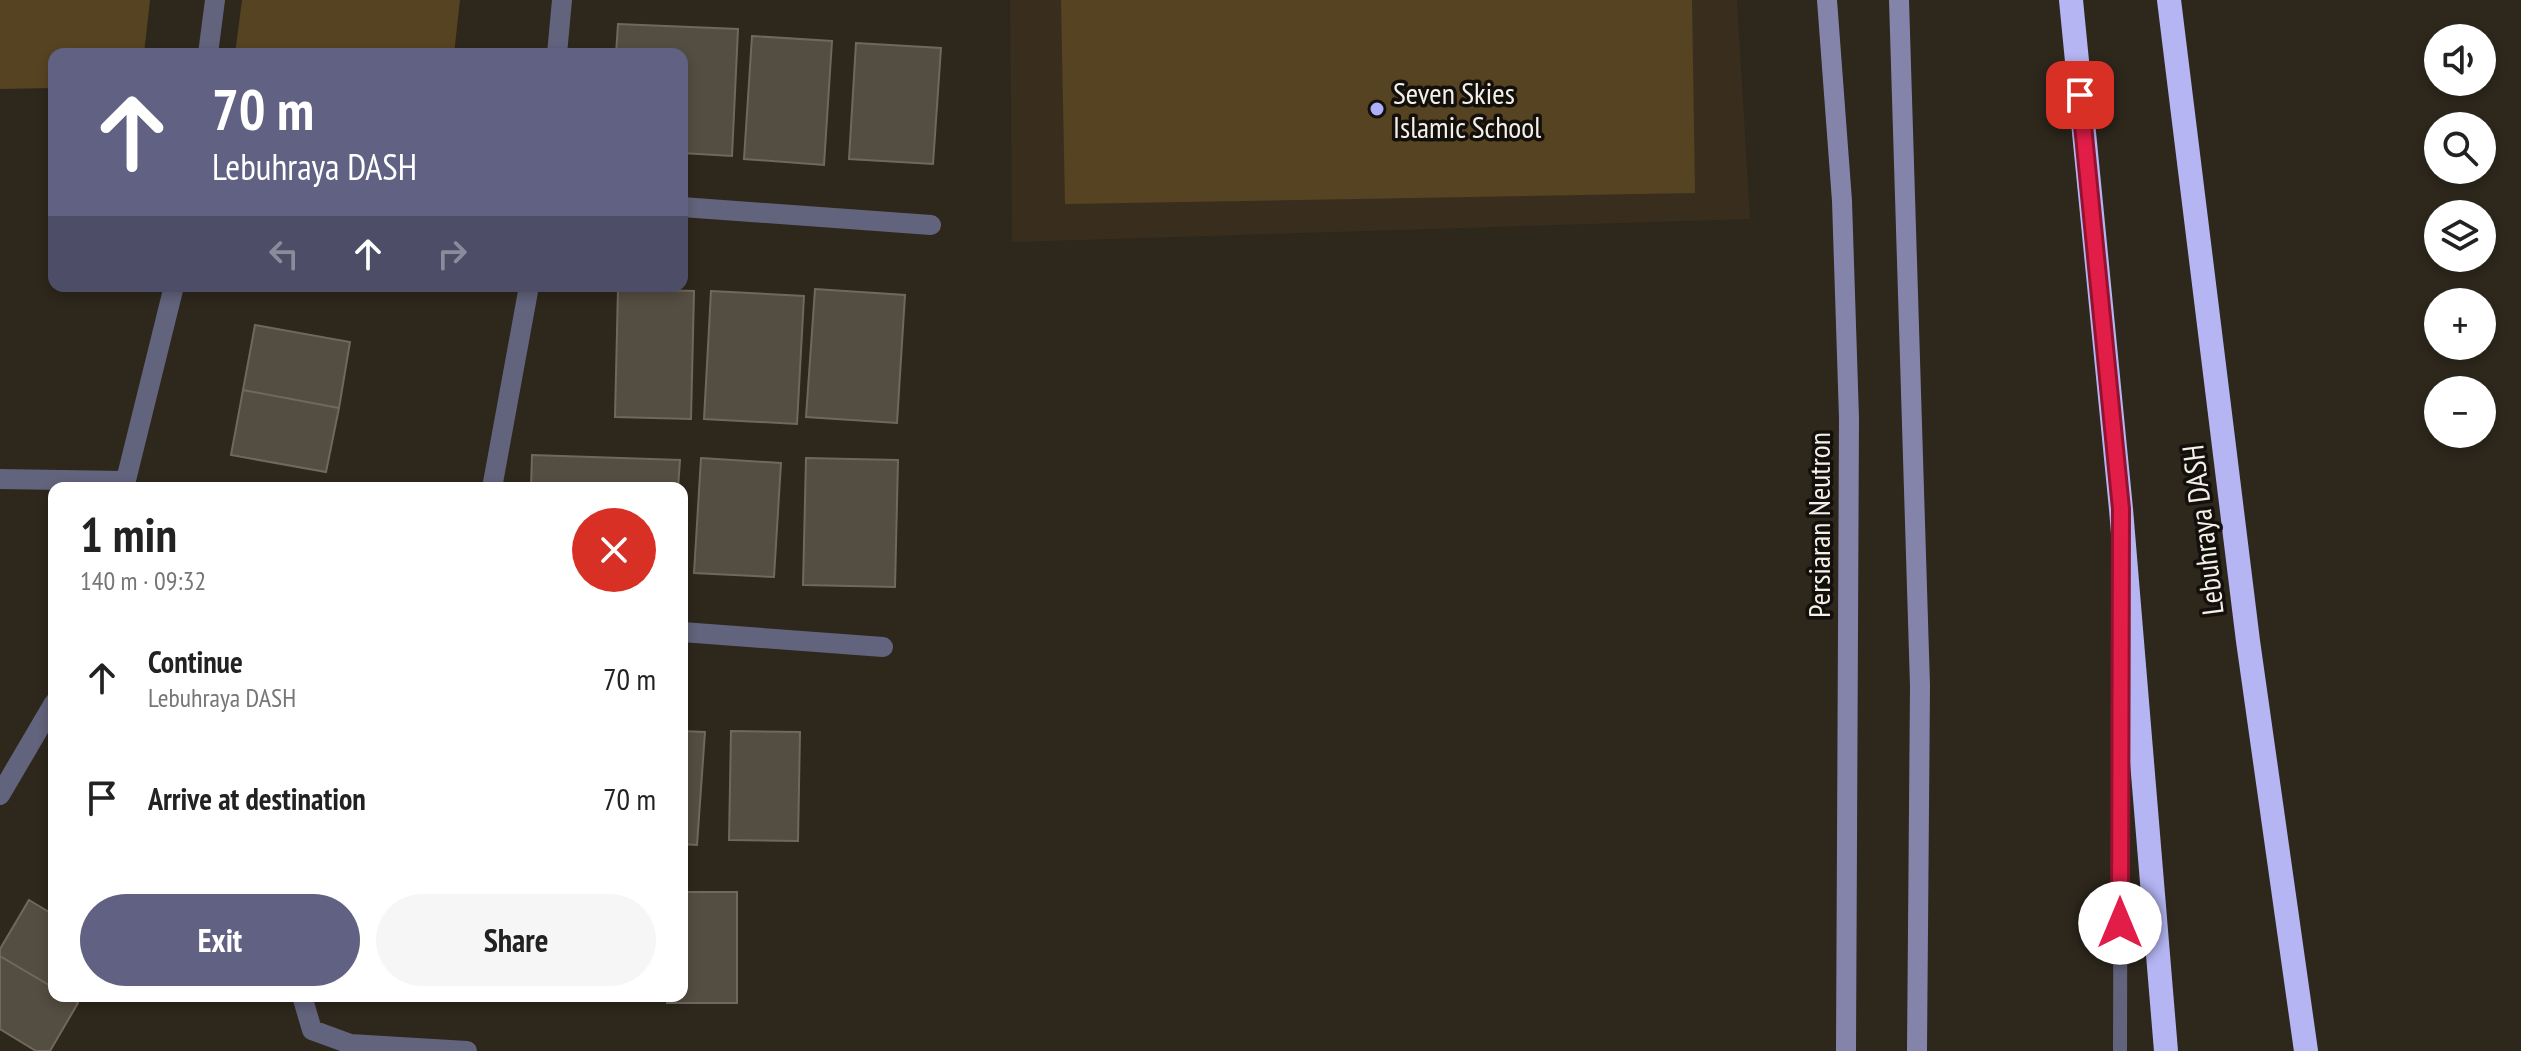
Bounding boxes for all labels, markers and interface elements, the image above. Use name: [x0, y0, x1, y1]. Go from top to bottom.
map controls: [2424, 24, 2496, 448]
button: sound: [2424, 24, 2496, 96]
pin: [2046, 61, 2114, 129]
text: 70 m: [212, 73, 314, 145]
place label: Seven Skies Islamic School: [1393, 73, 1541, 146]
icon: arrive: [2058, 73, 2102, 117]
icon: ahead: [80, 80, 184, 184]
marker: Seven Skies Islamic School: [1368, 100, 1386, 118]
button: search: [2424, 112, 2496, 184]
text: Lebuhraya DASH: [212, 143, 417, 190]
button: layers: [2424, 200, 2496, 272]
icon: left: [262, 232, 306, 276]
icon: ahead: [346, 232, 390, 276]
icon: right: [430, 232, 474, 276]
button: +: [2424, 288, 2496, 360]
button: −: [2424, 376, 2496, 448]
street label: Persiaran Neutron: [1799, 432, 1838, 618]
street label: Lebuhraya DASH: [2172, 443, 2232, 617]
text: 1 min: [80, 503, 177, 565]
button: close: [572, 508, 656, 592]
text: 140 m · 09:32: [80, 564, 206, 597]
text: Continue: [148, 642, 243, 681]
icon: ahead: [80, 656, 124, 700]
text: 70 m: [603, 659, 656, 698]
text: Lebuhraya DASH: [148, 681, 296, 714]
icon: arrive: [80, 776, 124, 820]
text: Arrive at destination: [148, 779, 366, 818]
text: 70 m: [603, 779, 656, 818]
position arrow: [2078, 881, 2162, 965]
button: Exit: [80, 894, 360, 986]
button: Share: [376, 894, 656, 986]

